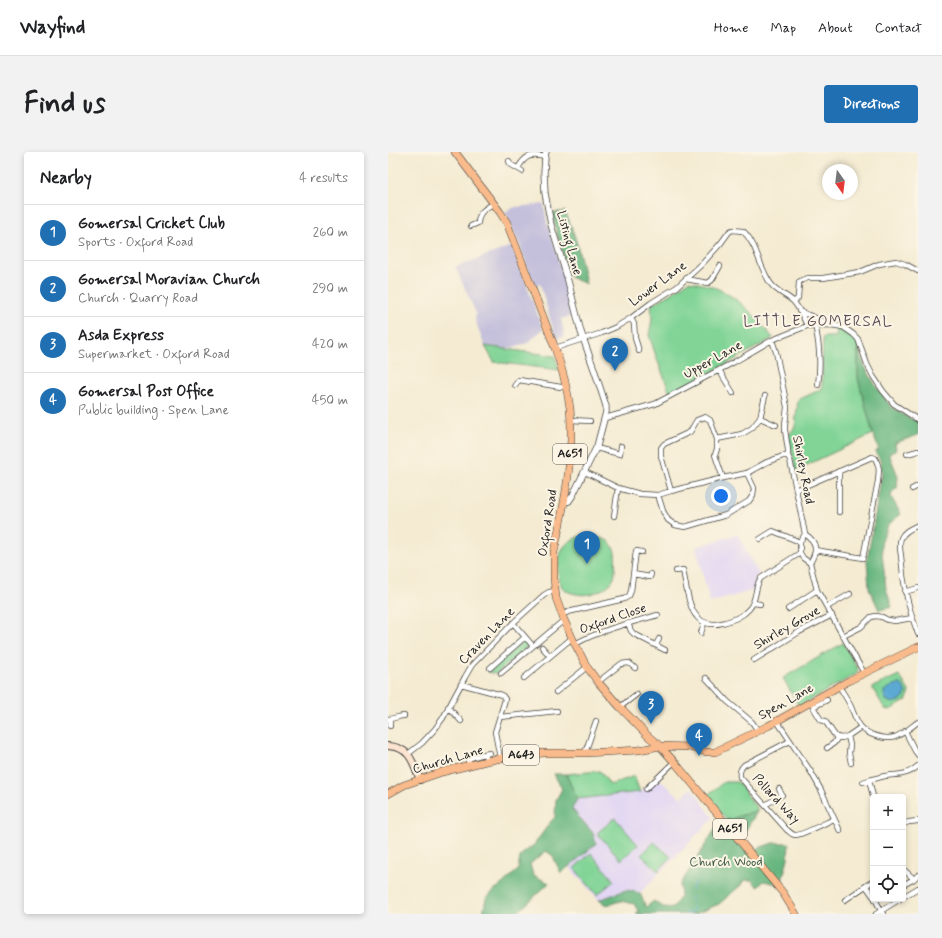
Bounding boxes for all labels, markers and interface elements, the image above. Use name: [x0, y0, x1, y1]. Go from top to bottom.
text: Wayfind: [20, 15, 85, 40]
text: Home: [714, 19, 748, 37]
text: Map: [770, 19, 796, 37]
text: About: [818, 19, 853, 37]
text: Contact: [875, 19, 922, 37]
button: Directions: [824, 85, 918, 123]
text: Find us: [24, 86, 105, 123]
north arrow: [822, 164, 858, 200]
text: Nearby: [40, 167, 92, 189]
text: 4 results: [299, 170, 348, 187]
street label: Listing Lane: [550, 209, 586, 278]
text: Gomersal Cricket Club: [78, 214, 225, 234]
text: 1: [50, 224, 56, 241]
text: 260 m: [313, 224, 348, 241]
text: Sports · Oxford Road: [78, 234, 193, 251]
street label: Lower Lane: [626, 257, 690, 311]
text: Gomersal Moravian Church: [78, 270, 260, 290]
text: 2: [50, 280, 56, 297]
text: 290 m: [312, 280, 348, 297]
text: Church · Quarry Road: [78, 290, 198, 307]
district label: LITTLE GOMERSAL: [743, 312, 893, 332]
text: Asda Express: [78, 326, 164, 346]
text: 3: [50, 336, 56, 353]
text: 420 m: [312, 336, 348, 353]
street label: Upper Lane: [681, 337, 745, 383]
pin: 2: [602, 338, 628, 371]
text: Supermarket · Oxford Road: [78, 346, 230, 363]
text: Gomersal Post Office: [78, 382, 214, 402]
text: 4: [49, 392, 57, 409]
text: 450 m: [312, 392, 348, 409]
text: Public building · Spen Lane: [78, 402, 229, 419]
street label: Shirley Road: [788, 434, 818, 506]
road number: A651: [553, 444, 587, 464]
your location: [711, 486, 731, 506]
street label: Oxford Road: [534, 488, 564, 558]
pin: 1: [574, 531, 600, 564]
street label: Oxford Close: [577, 600, 649, 640]
street label: Shirley Grove: [751, 602, 823, 654]
street label: Craven Lane: [455, 603, 519, 669]
street label: Spen Lane: [755, 680, 817, 724]
pin: 3: [638, 691, 664, 724]
pin: 4: [686, 723, 712, 756]
street label: Church Lane: [411, 742, 485, 778]
road number: A643: [503, 745, 539, 765]
street label: Pollard Way: [749, 770, 803, 828]
map controls: [870, 794, 906, 902]
button: +: [870, 794, 906, 830]
road number: A651: [713, 819, 747, 839]
button: −: [870, 830, 906, 866]
park label: Church Wood: [689, 854, 763, 871]
button: locate: [870, 866, 906, 902]

